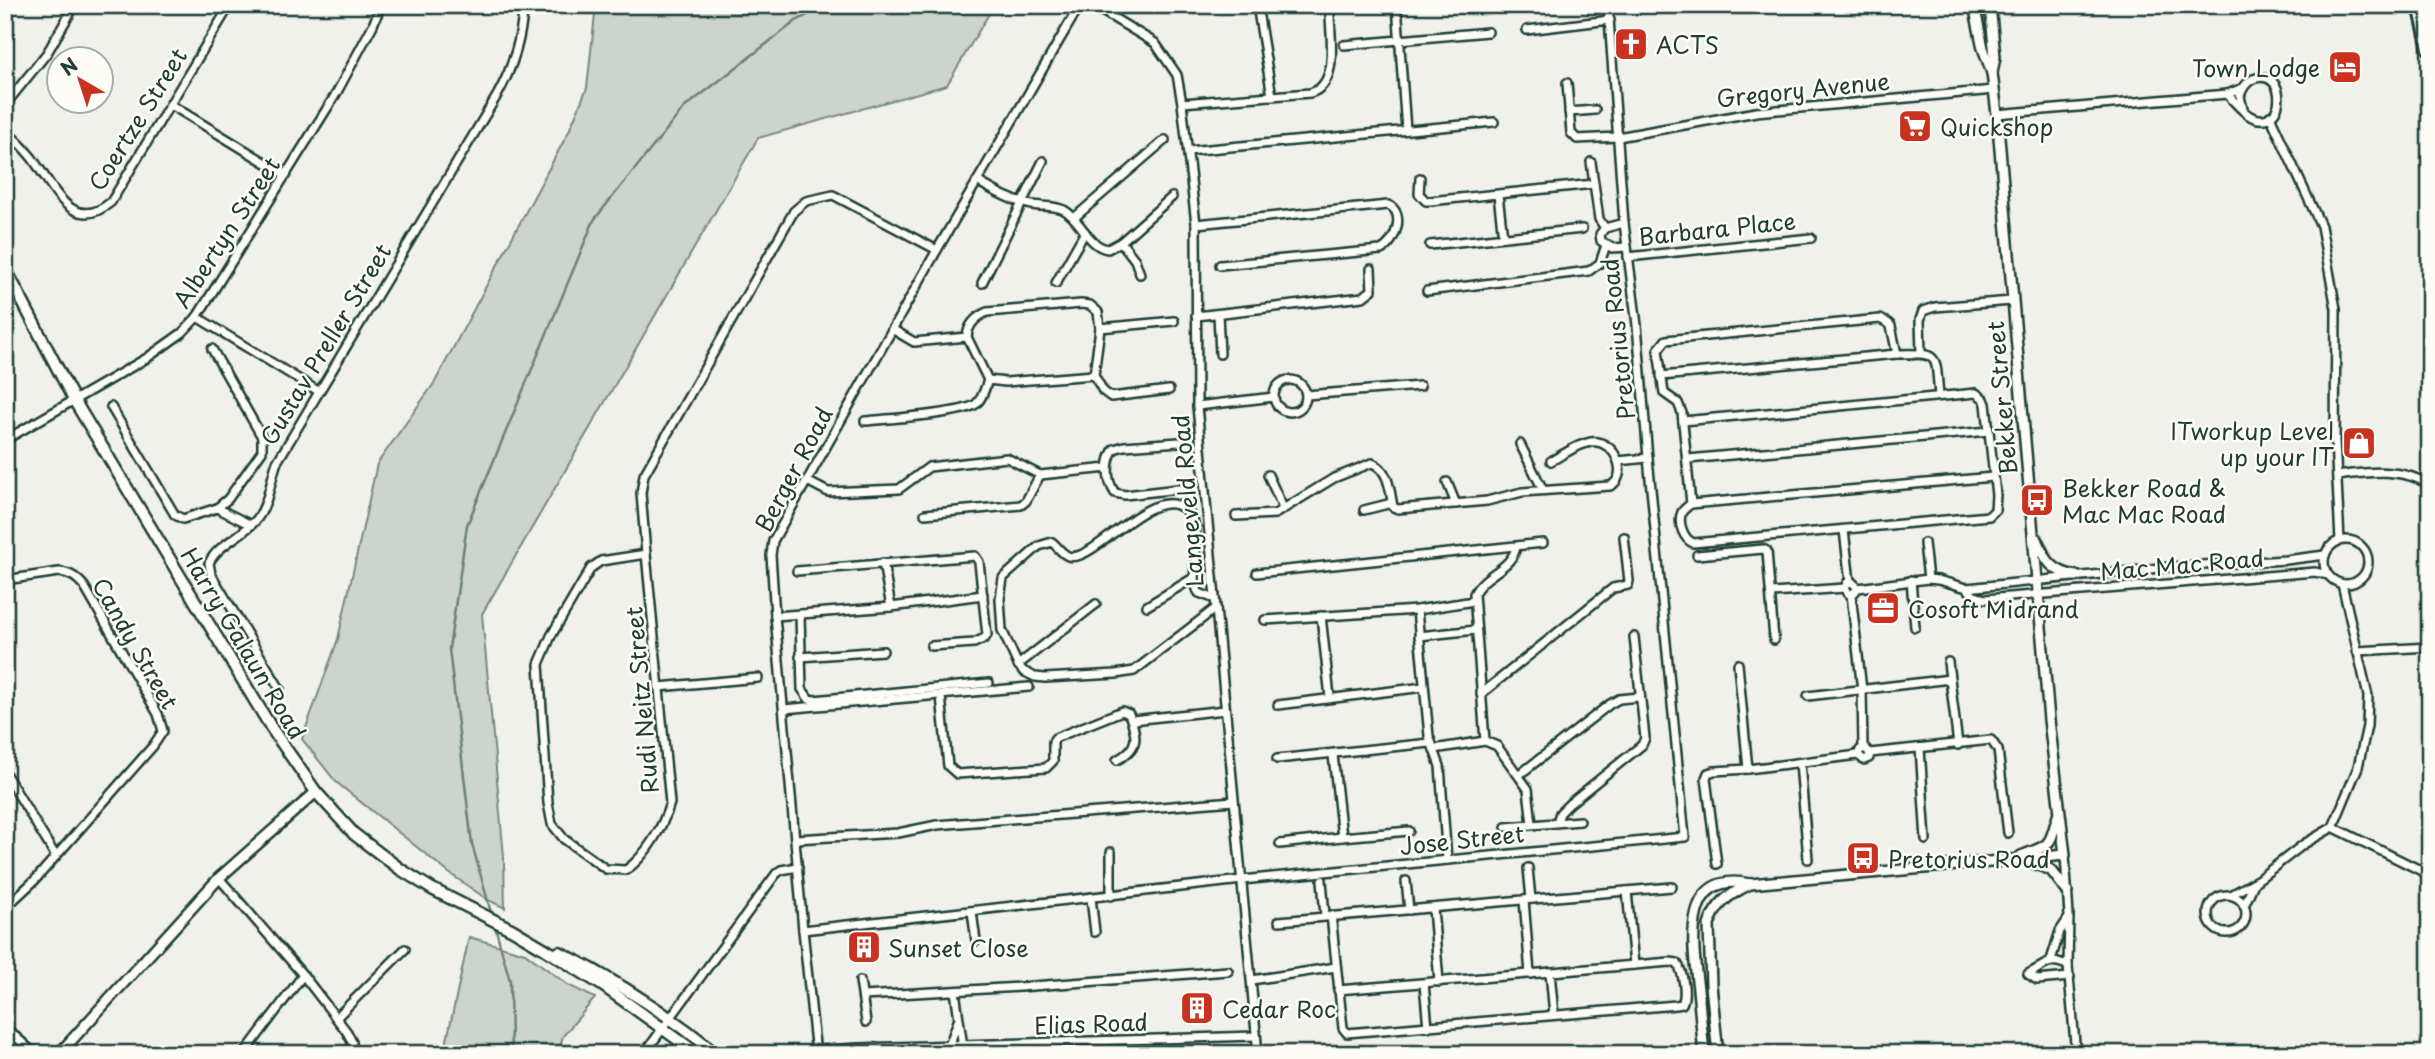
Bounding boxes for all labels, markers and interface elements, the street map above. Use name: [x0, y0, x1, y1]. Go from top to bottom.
church icon: ACTS: [1612, 25, 1650, 63]
place label: ACTS: [1656, 27, 1719, 62]
street label: Coertze Street: [79, 41, 195, 197]
north arrow: [46, 46, 116, 116]
hotel icon: Town Lodge: [2326, 48, 2364, 86]
text: N: [54, 50, 83, 82]
place label: Town Lodge: [2192, 50, 2320, 85]
street label: Gregory Avenue: [1715, 63, 1891, 115]
supermarket icon: Quickshop: [1896, 107, 1934, 145]
place label: Quickshop: [1940, 109, 2053, 144]
street label: Albertyn Street: [164, 149, 288, 315]
street label: Barbara Place: [1636, 202, 1798, 254]
street label: Gustav Preller Street: [251, 237, 399, 451]
street label: Pretorius Road: [1591, 257, 1643, 421]
street label: Bekker Street: [1977, 320, 2025, 476]
street label: Berger Road: [745, 400, 841, 538]
street label: Langeveld Road: [1162, 413, 1212, 589]
place label: ITworkup Level up your IT: [2170, 413, 2334, 474]
shop icon: ITworkup Level up your IT: [2340, 424, 2378, 462]
place label: Bekker Road & Mac Mac Road: [2062, 470, 2226, 531]
bus stop icon: Bekker Road & Mac Mac Road: [2018, 481, 2056, 519]
street label: Mac Mac Road: [2099, 539, 2265, 589]
street label: Harry Galaun Road: [173, 540, 315, 746]
street label: Candy Street: [84, 571, 188, 715]
office icon: Cosoft Midrand: [1864, 589, 1902, 627]
place label: Cosoft Midrand: [1908, 591, 2079, 626]
street label: Rudi Neitz Street: [615, 605, 667, 795]
street label: Jose Street: [1398, 815, 1526, 863]
bus stop icon: Pretorius Road: [1844, 839, 1882, 877]
place label: Pretorius Road: [1888, 841, 2050, 876]
building icon: Sunset Close: [845, 928, 883, 966]
place label: Sunset Close: [888, 930, 1029, 965]
building icon: Cedar Roc: [1178, 989, 1216, 1027]
place label: Cedar Roc: [1222, 991, 1336, 1026]
street label: Elias Road: [1033, 1004, 1149, 1042]

